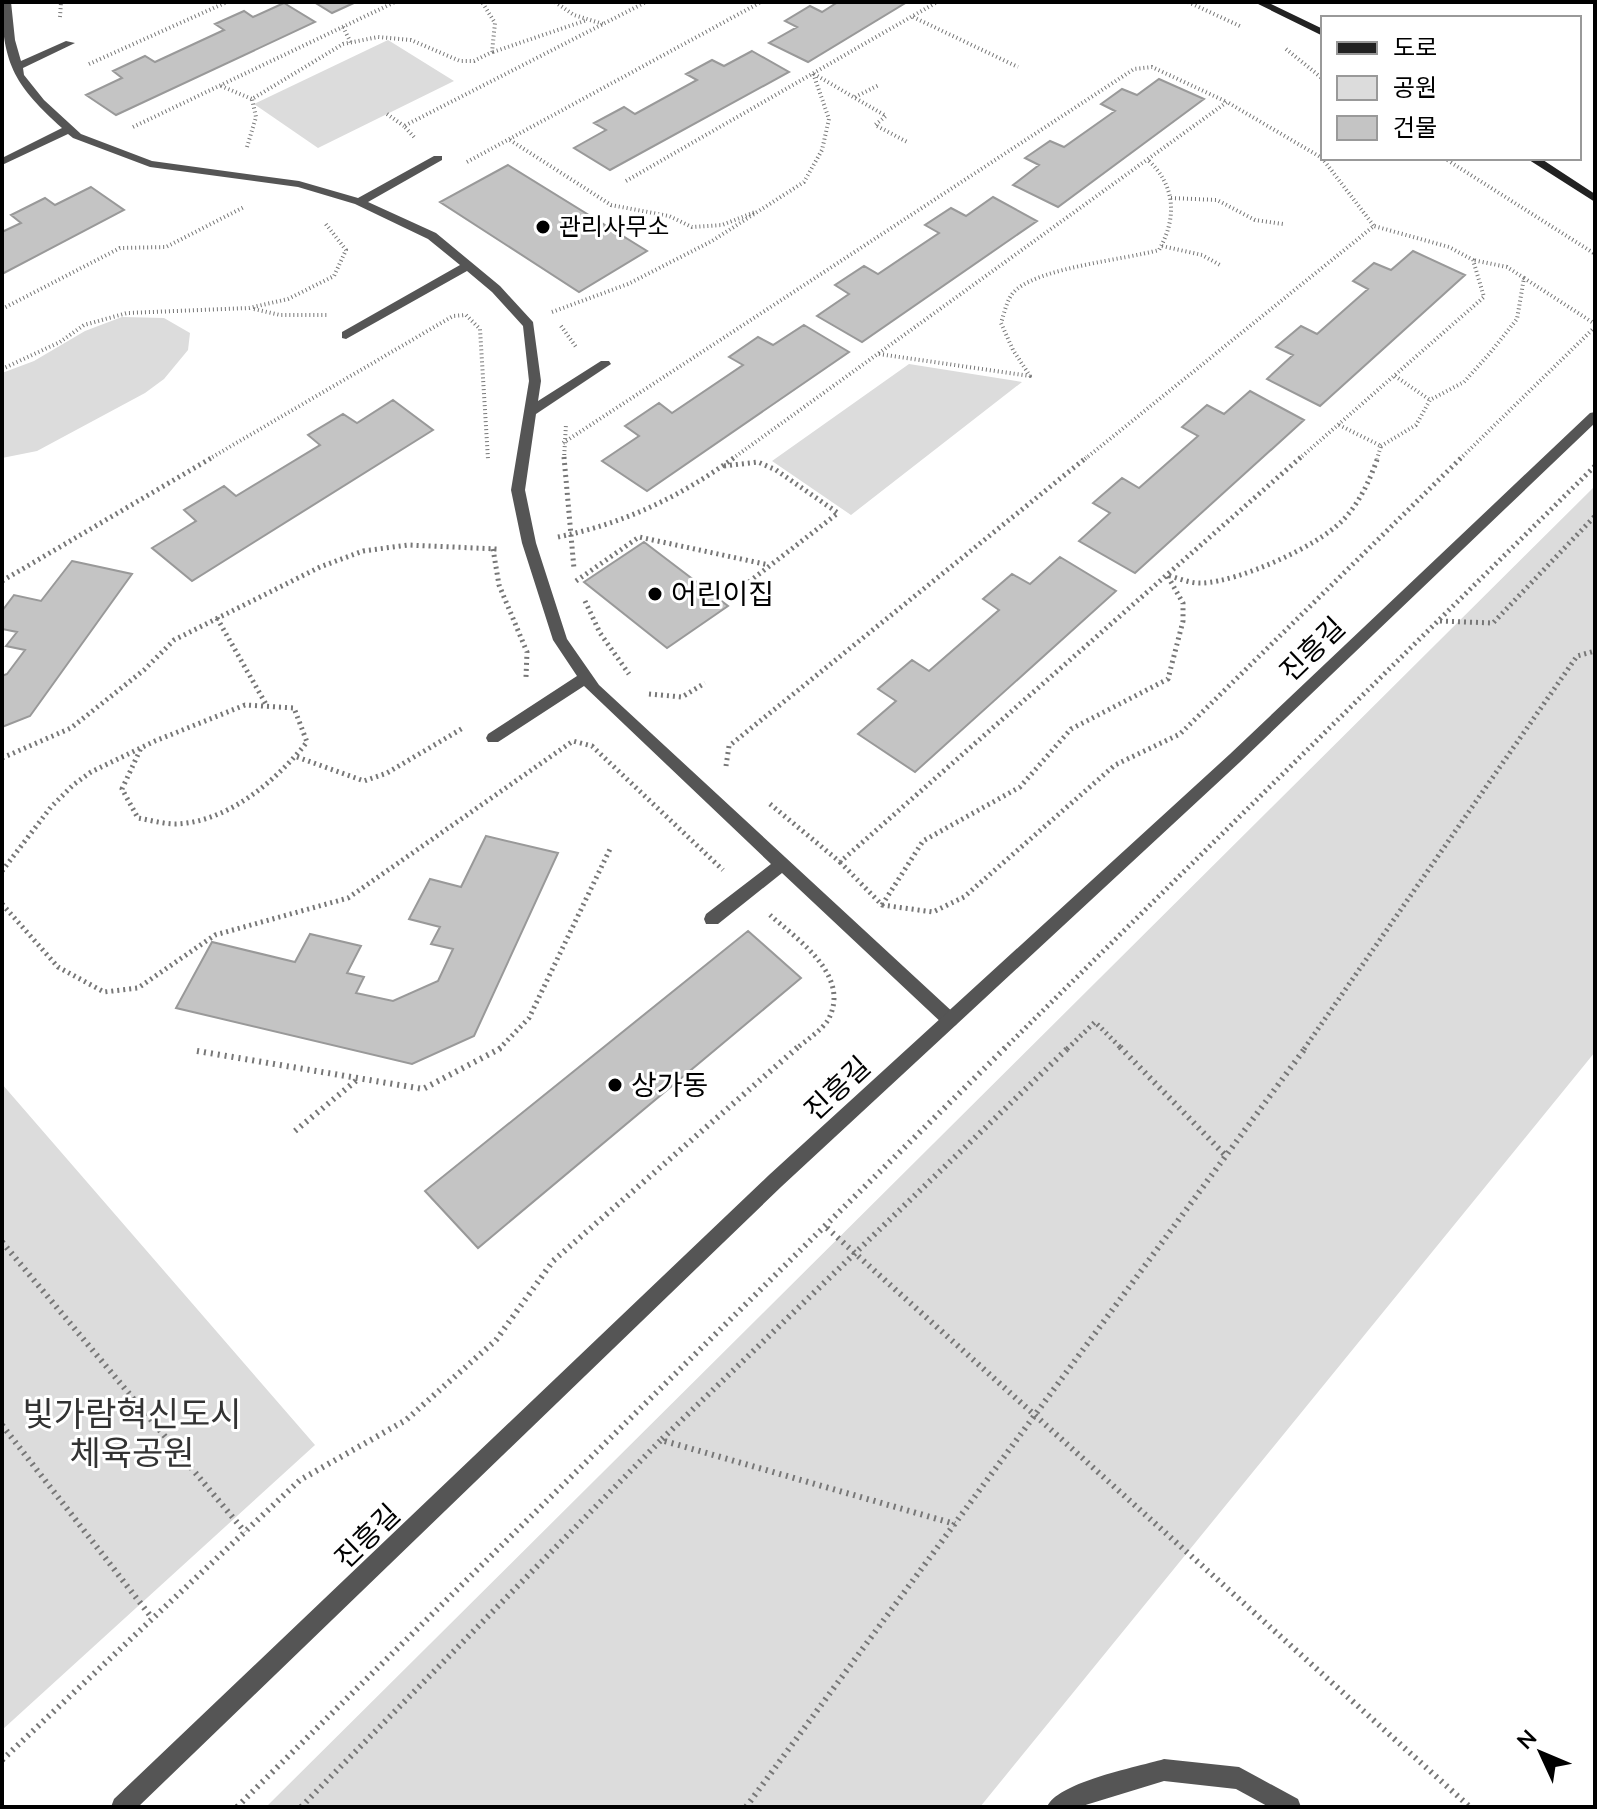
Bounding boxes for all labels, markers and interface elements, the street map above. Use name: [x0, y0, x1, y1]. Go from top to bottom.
legend: [1321, 16, 1581, 160]
text: 도로: [1393, 32, 1437, 62]
text: 공원: [1393, 72, 1437, 102]
text: 건물: [1393, 112, 1437, 142]
place label: 관리사무소: [559, 211, 669, 241]
marker: 관리사무소: [534, 218, 552, 236]
place label: 어린이집: [671, 576, 774, 611]
marker: 어린이집: [646, 585, 664, 603]
street label: 진흥길: [1272, 609, 1352, 688]
street label: 진흥길: [796, 1048, 877, 1127]
place label: 상가동: [631, 1067, 708, 1102]
marker: 상가동: [606, 1076, 624, 1094]
park label: 빛가람혁신도시 체육공원: [23, 1392, 241, 1474]
street label: 진흥길: [327, 1496, 407, 1575]
north arrow: [1501, 1713, 1581, 1793]
text: N: [1511, 1723, 1542, 1755]

